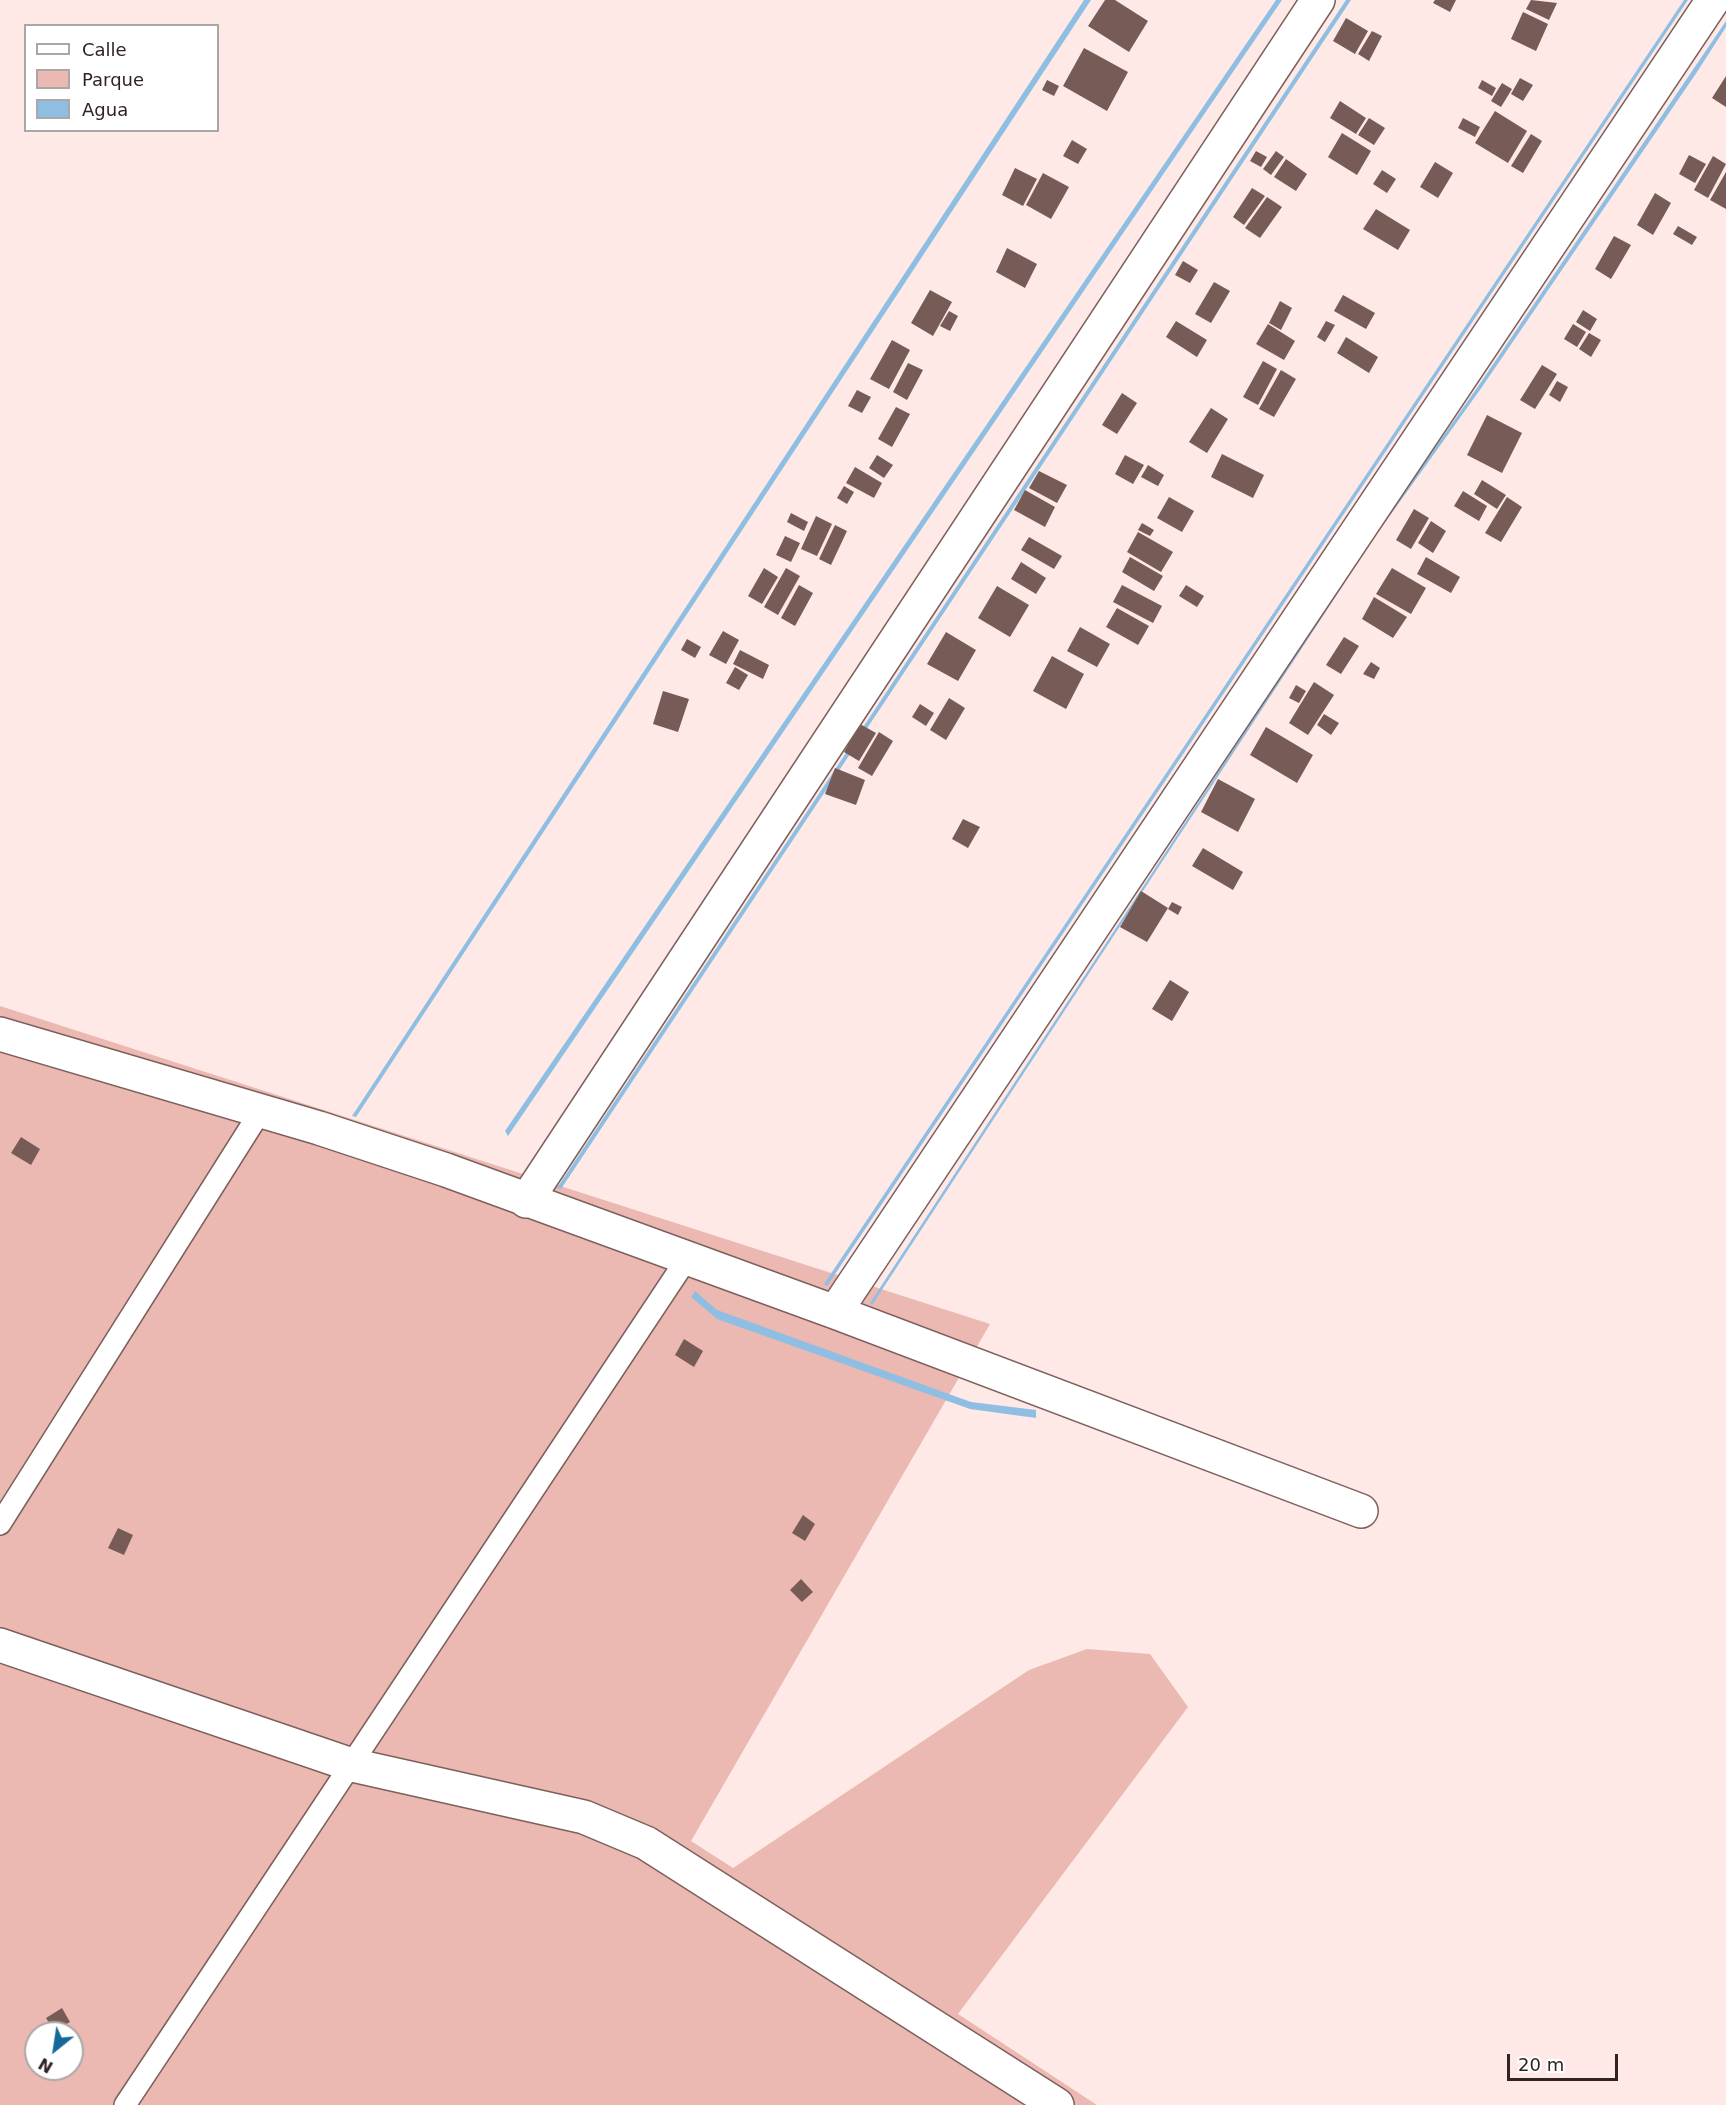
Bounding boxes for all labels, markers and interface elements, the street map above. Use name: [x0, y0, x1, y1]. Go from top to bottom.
legend: [24, 24, 219, 132]
text: Calle: [82, 39, 127, 60]
text: Parque: [82, 69, 144, 90]
text: Agua: [82, 99, 128, 120]
north arrow: [24, 2021, 84, 2081]
scale bar: [1510, 2042, 1621, 2080]
text: N: [35, 2054, 56, 2077]
text: 20 m: [1518, 2054, 1564, 2075]

